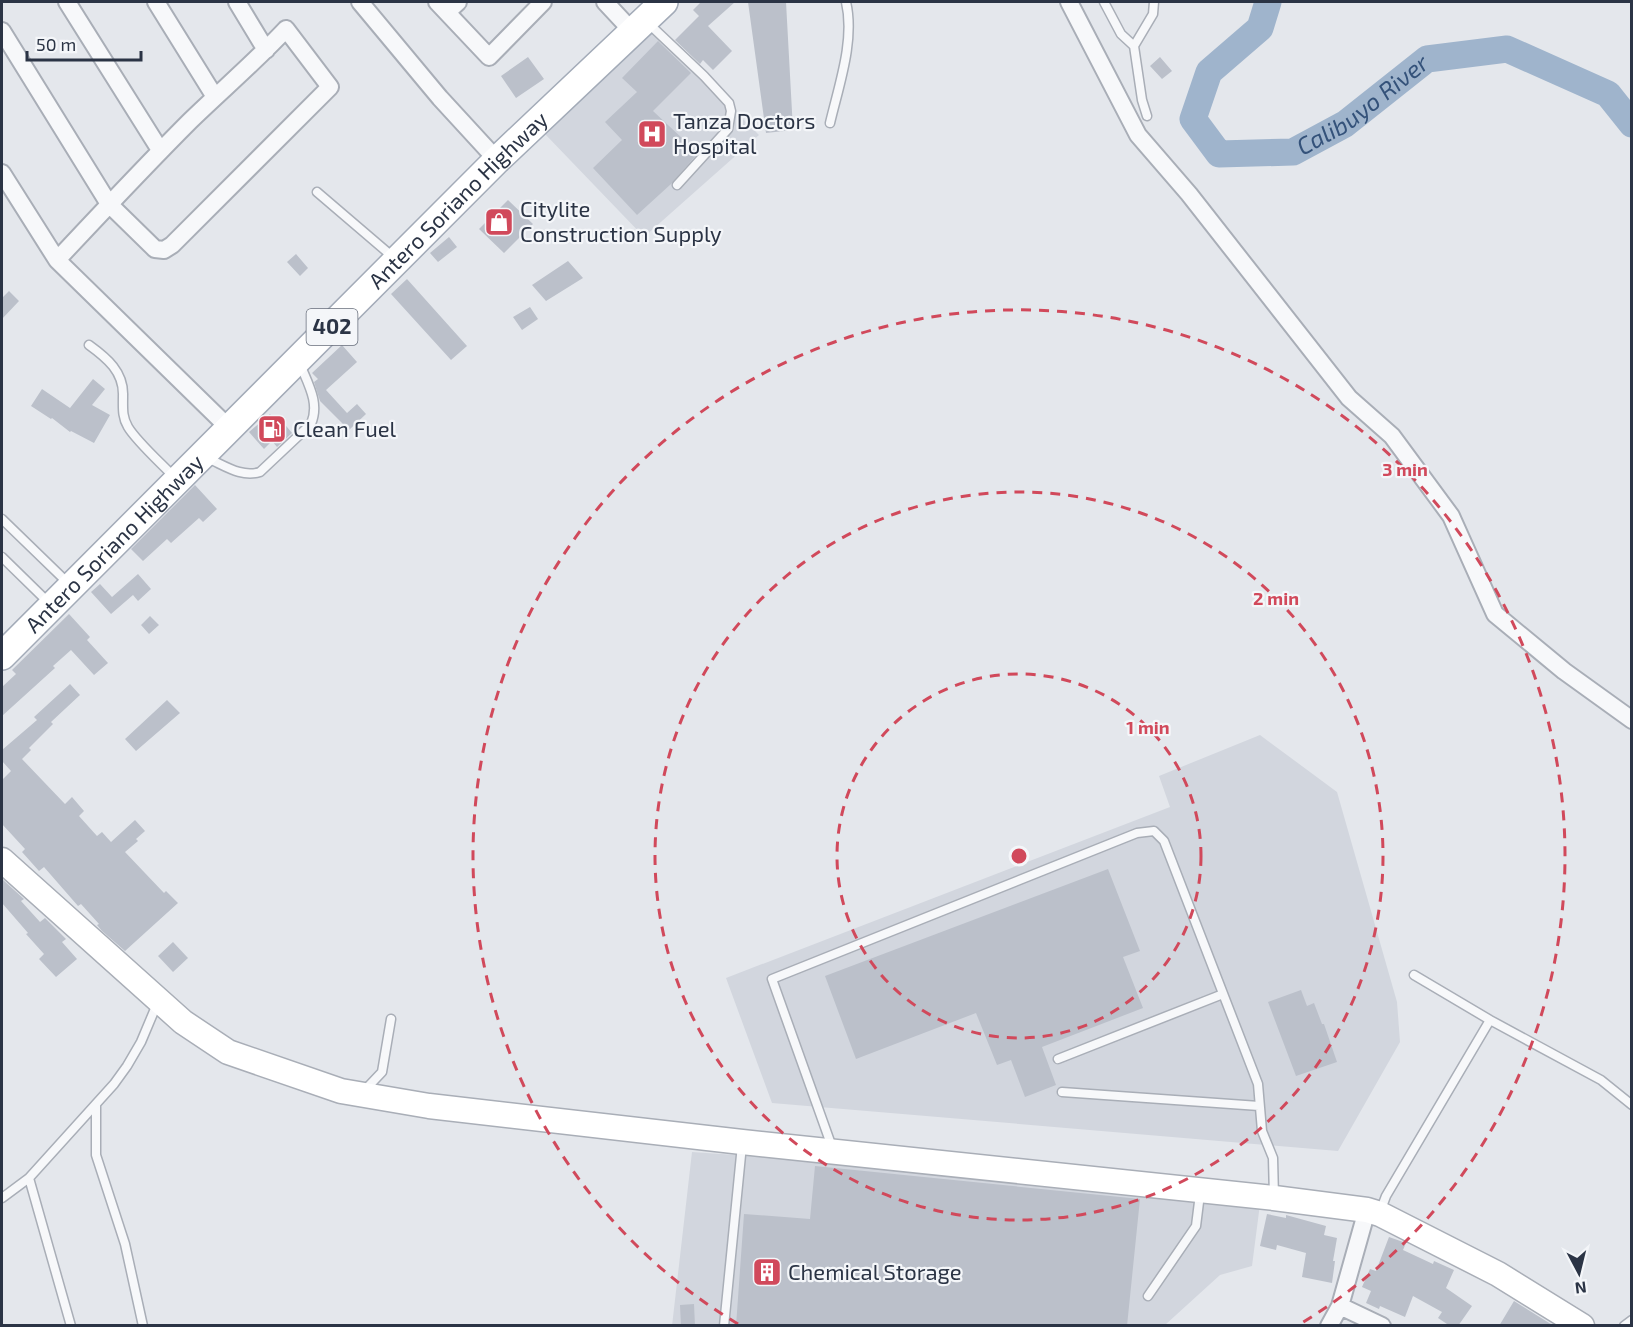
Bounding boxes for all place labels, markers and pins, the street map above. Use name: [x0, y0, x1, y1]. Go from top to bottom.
place label: Tanza Doctors Hospital: [673, 107, 816, 158]
hospital icon: Tanza Doctors Hospital: [636, 118, 668, 150]
place label: Citylite Construction Supply: [520, 195, 722, 246]
shop icon: Citylite Construction Supply: [483, 206, 515, 238]
fuel station icon: Clean Fuel: [256, 413, 288, 445]
place label: Clean Fuel: [293, 415, 397, 441]
centre of rings: [1009, 846, 1029, 866]
building icon: Chemical Storage: [751, 1256, 783, 1288]
place label: Chemical Storage: [788, 1258, 962, 1284]

